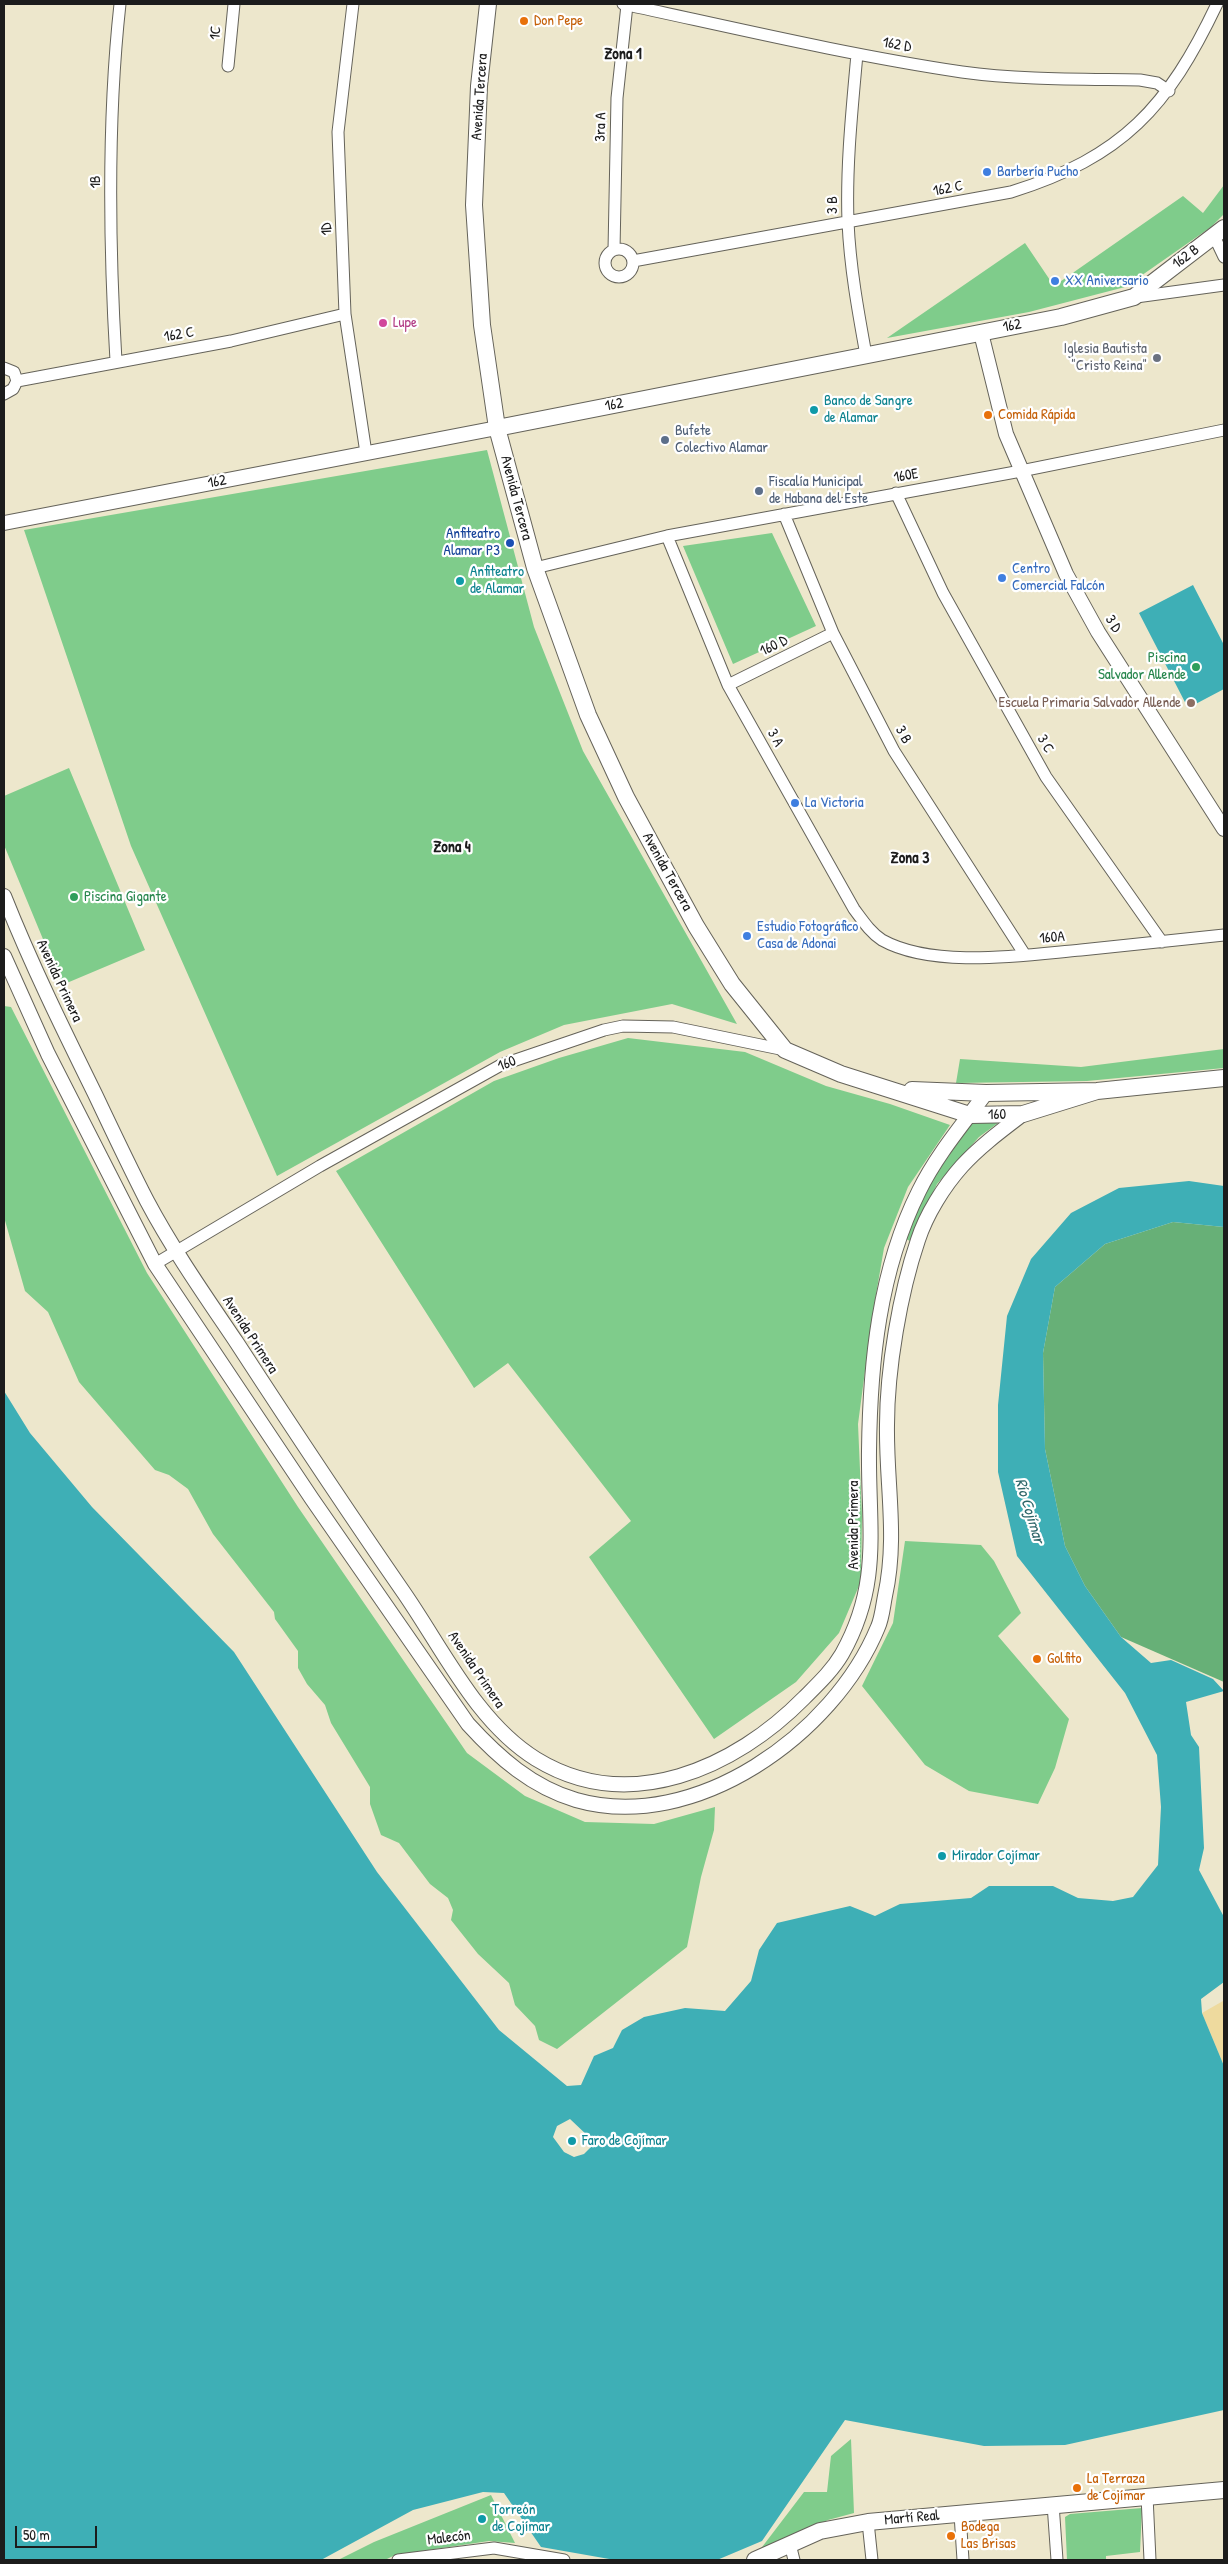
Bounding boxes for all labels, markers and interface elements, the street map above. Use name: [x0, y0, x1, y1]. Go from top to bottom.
place label: Don Pepe: [534, 12, 583, 30]
marker: Don Pepe: [518, 15, 530, 27]
street label: 1C: [206, 25, 226, 41]
street label: 162 D: [881, 34, 913, 56]
district label: Zona 1: [604, 45, 642, 65]
street label: Avenida Tercera: [468, 53, 492, 141]
street label: 3ra A: [592, 112, 610, 142]
place label: Barbería Pucho: [997, 163, 1078, 181]
marker: Barbería Pucho: [981, 166, 993, 178]
street label: 1B: [87, 175, 105, 189]
street label: 162 C: [931, 177, 965, 201]
street label: 3 B: [824, 196, 842, 214]
street label: 1D: [318, 222, 336, 236]
street label: 162 B: [1169, 241, 1203, 273]
place label: XX Aniversario: [1065, 272, 1149, 290]
marker: XX Aniversario: [1049, 275, 1061, 287]
place label: Lupe: [393, 314, 417, 332]
street label: 162: [1001, 315, 1023, 337]
marker: Lupe: [377, 317, 389, 329]
street label: 162 C: [163, 324, 195, 346]
place label: Iglesia Bautista "Cristo Reina": [1064, 340, 1147, 375]
marker: Iglesia Bautista "Cristo Reina": [1151, 352, 1163, 364]
place label: Banco de Sangre de Alamar: [824, 392, 913, 427]
street label: 162: [603, 394, 625, 416]
marker: Banco de Sangre de Alamar: [808, 404, 820, 416]
place label: Comida Rápida: [998, 406, 1075, 424]
marker: Comida Rápida: [982, 409, 994, 421]
place label: Bufete Colectivo Alamar: [675, 422, 768, 457]
marker: Bufete Colectivo Alamar: [659, 434, 671, 446]
street label: Avenida Tercera: [496, 454, 536, 542]
street label: 160E: [892, 465, 920, 487]
street label: 162: [206, 471, 228, 493]
place label: Fiscalía Municipal de Habana del Este: [769, 473, 868, 508]
marker: Fiscalía Municipal de Habana del Este: [753, 485, 765, 497]
place label: Anfiteatro Alamar P3: [444, 525, 500, 560]
marker: Anfiteatro Alamar P3: [504, 537, 516, 549]
place label: Centro Comercial Falcón: [1012, 560, 1105, 595]
place label: Anfiteatro de Alamar: [470, 563, 524, 598]
marker: Centro Comercial Falcón: [996, 572, 1008, 584]
marker: Anfiteatro de Alamar: [454, 575, 466, 587]
street label: 3 D: [1101, 612, 1125, 636]
street label: 160 D: [757, 632, 791, 660]
place label: Piscina Salvador Allende: [1098, 649, 1186, 684]
marker: Piscina Salvador Allende: [1190, 661, 1202, 673]
place label: Escuela Primaria Salvador Allende: [998, 694, 1181, 712]
marker: Escuela Primaria Salvador Allende: [1185, 697, 1197, 709]
street label: 3 B: [891, 723, 915, 747]
street label: 3 A: [763, 726, 787, 750]
street label: 3 C: [1033, 732, 1057, 756]
place label: La Victoria: [805, 794, 864, 812]
marker: La Victoria: [789, 797, 801, 809]
street label: Avenida Tercera: [638, 830, 696, 914]
district label: Zona 4: [433, 838, 471, 858]
district label: Zona 3: [891, 849, 929, 869]
place label: Piscina Gigante: [84, 888, 167, 906]
marker: Piscina Gigante: [68, 891, 80, 903]
place label: Estudio Fotográfico Casa de Adonai: [757, 918, 858, 953]
street label: 160A: [1039, 928, 1065, 948]
marker: Estudio Fotográfico Casa de Adonai: [741, 930, 753, 942]
street label: Avenida Primera: [32, 937, 86, 1025]
street label: 160: [495, 1052, 519, 1076]
street label: 160: [988, 1106, 1006, 1124]
street label: Avenida Primera: [218, 1293, 282, 1377]
water label: Río Cojímar: [1010, 1476, 1048, 1546]
street label: Avenida Primera: [845, 1481, 863, 1569]
street label: Avenida Primera: [444, 1628, 508, 1712]
place label: Golfito: [1047, 1650, 1081, 1668]
marker: Golfito: [1031, 1653, 1043, 1665]
place label: Mirador Cojímar: [952, 1847, 1040, 1865]
marker: Mirador Cojímar: [936, 1850, 948, 1862]
place label: Faro de Cojímar: [582, 2132, 667, 2150]
marker: Faro de Cojímar: [566, 2135, 578, 2147]
place label: La Terraza de Cojímar: [1087, 2470, 1145, 2505]
marker: La Terraza de Cojímar: [1071, 2482, 1083, 2494]
place label: Torreón de Cojímar: [492, 2501, 550, 2536]
street label: Martí Real: [884, 2507, 940, 2529]
marker: Torreón de Cojímar: [476, 2513, 488, 2525]
scale bar: [18, 2516, 100, 2548]
place label: Bodega Las Brisas: [961, 2518, 1016, 2553]
text: 50 m: [23, 2524, 50, 2545]
street label: Malecón: [426, 2526, 472, 2550]
marker: Bodega Las Brisas: [945, 2530, 957, 2542]

